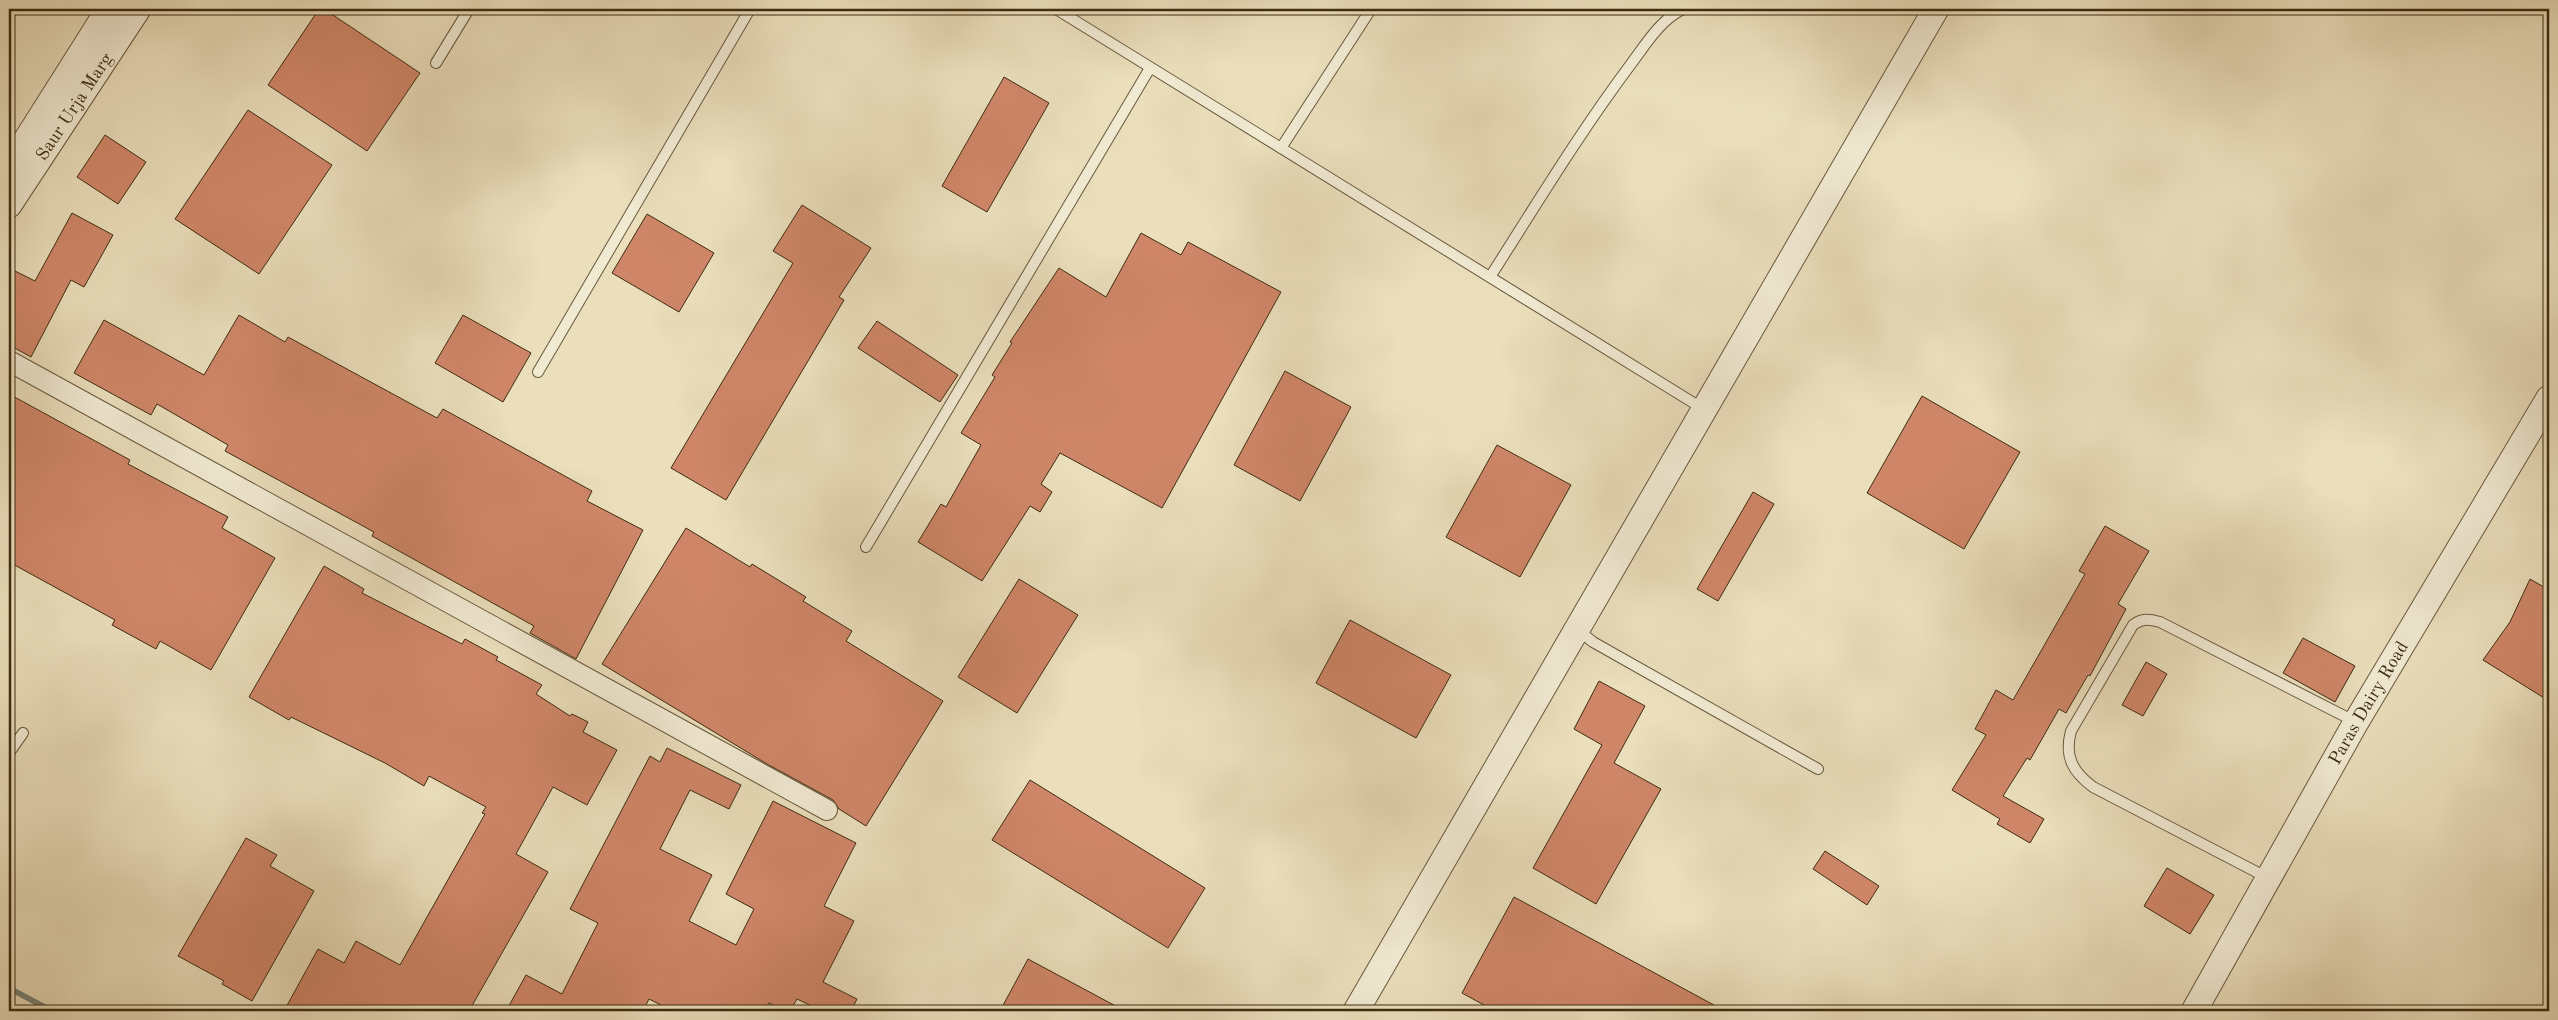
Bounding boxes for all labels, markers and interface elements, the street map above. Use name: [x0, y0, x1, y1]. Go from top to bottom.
street label: Saur Urja Marg: [33, 50, 117, 164]
street label: Paras Dairy Road: [2326, 638, 2412, 768]

